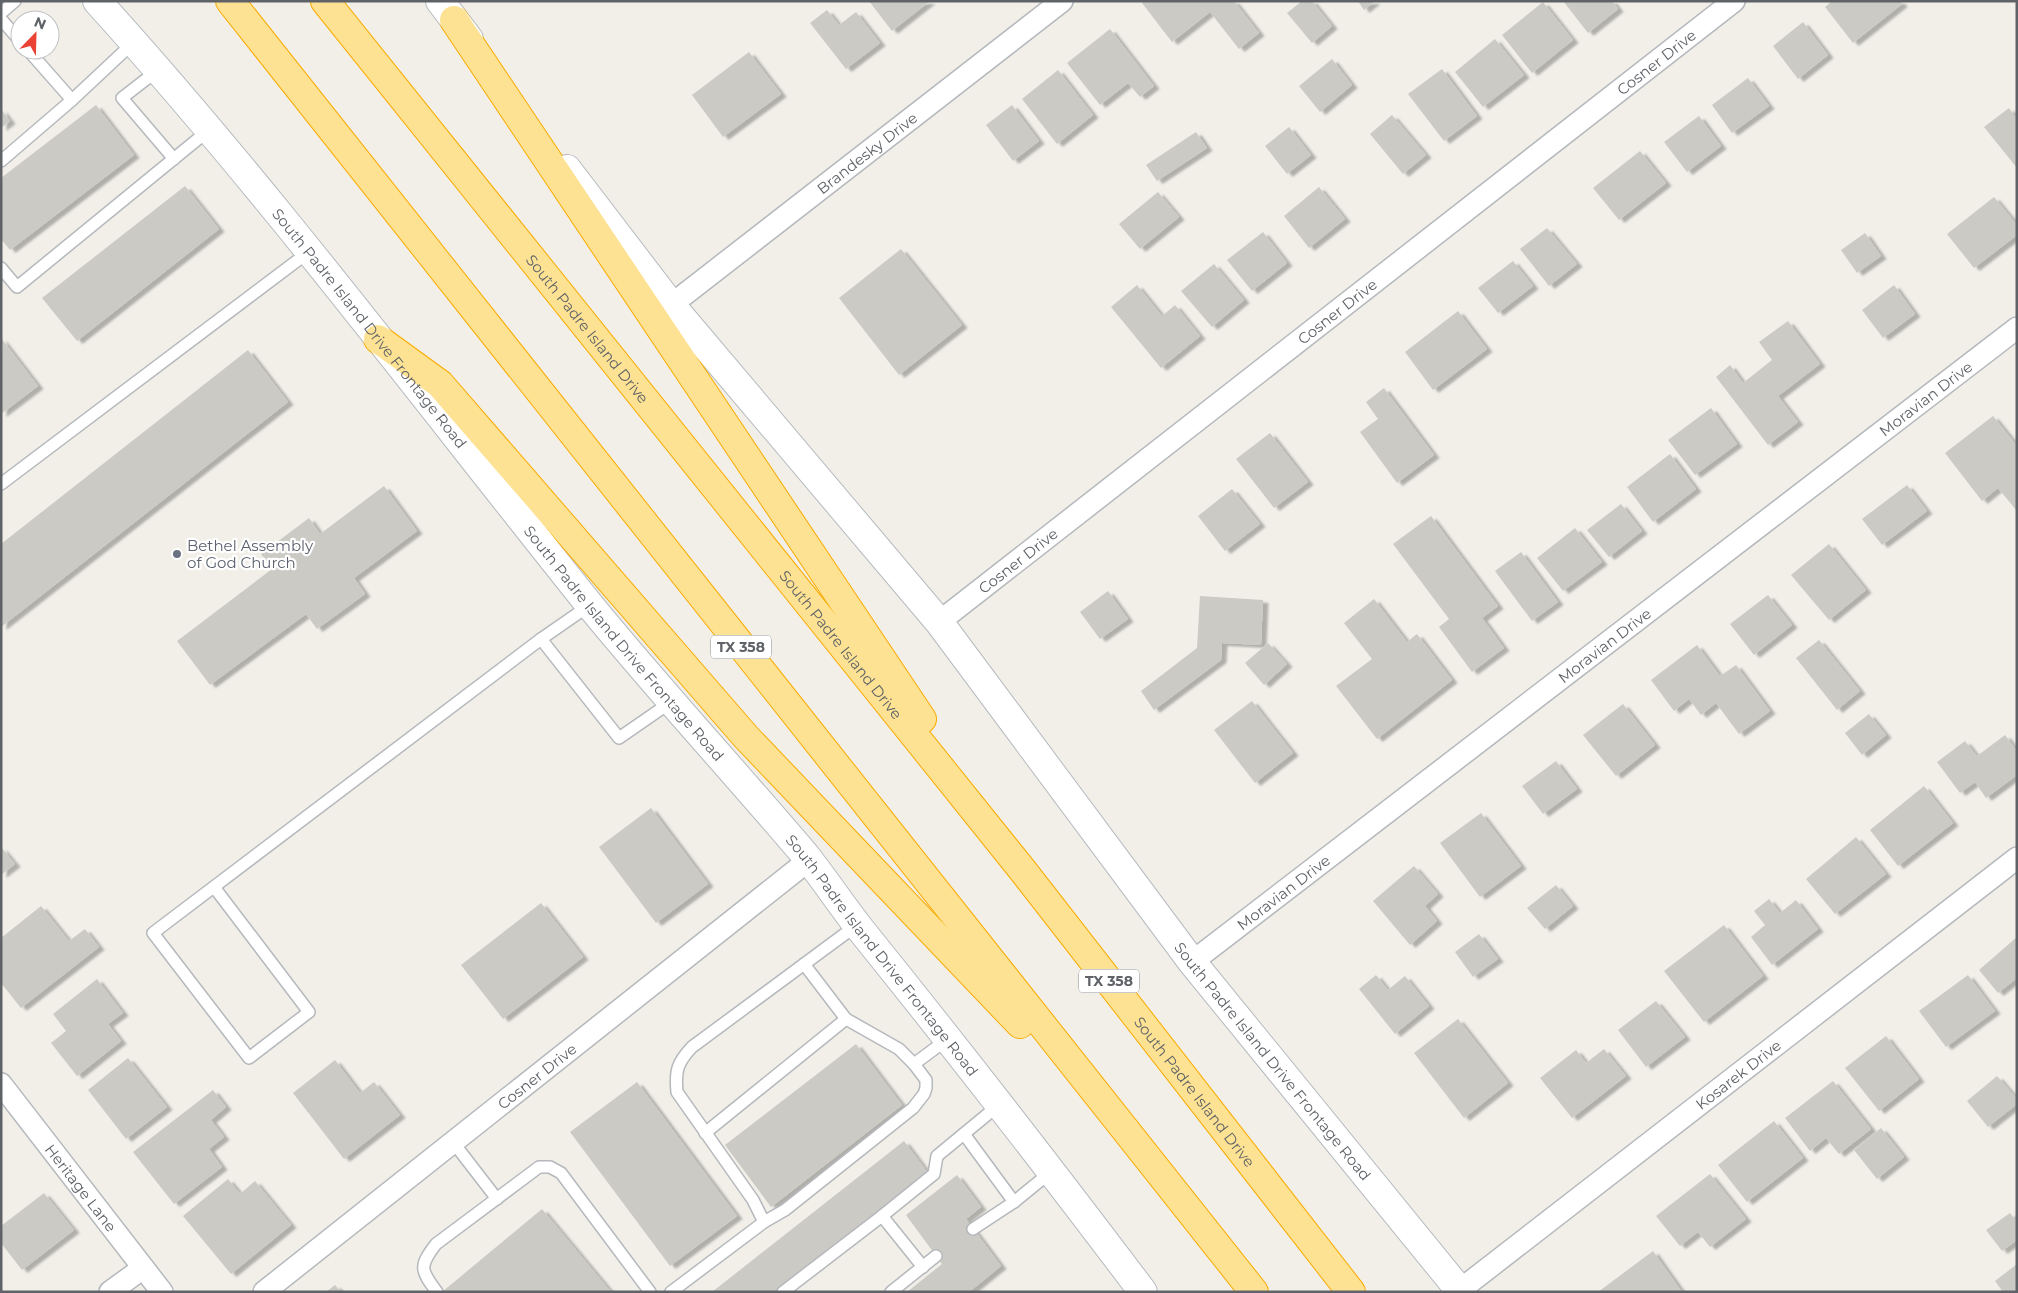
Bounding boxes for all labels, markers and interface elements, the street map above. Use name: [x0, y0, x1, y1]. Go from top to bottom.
north arrow: [10, 10, 60, 60]
text: N: [31, 13, 49, 34]
street label: Cosner Drive: [1613, 25, 1700, 99]
street label: Brandesky Drive: [813, 108, 921, 198]
street label: South Padre Island Drive Frontage Road: [269, 204, 471, 452]
street label: South Padre Island Drive: [522, 250, 653, 407]
street label: Cosner Drive: [1293, 274, 1380, 348]
street label: Moravian Drive: [1875, 357, 1976, 440]
street label: South Padre Island Drive Frontage Road: [520, 521, 728, 765]
street label: Cosner Drive: [974, 524, 1061, 597]
place label: Bethel Assembly of God Church: [187, 536, 314, 572]
marker: Bethel Assembly of God Church: [171, 548, 183, 560]
street label: South Padre Island Drive: [776, 566, 907, 723]
street label: Moravian Drive: [1554, 603, 1655, 687]
road number: TX 358: [711, 636, 771, 659]
street label: South Padre Island Drive Frontage Road: [782, 830, 983, 1080]
street label: Moravian Drive: [1233, 850, 1333, 934]
street label: South Padre Island Drive Frontage Road: [1172, 937, 1376, 1183]
road number: TX 358: [1079, 969, 1139, 992]
street label: South Padre Island Drive: [1131, 1012, 1259, 1170]
street label: Kosarek Drive: [1692, 1035, 1785, 1113]
street label: Cosner Drive: [493, 1039, 580, 1113]
street label: Heritage Lane: [41, 1140, 121, 1235]

